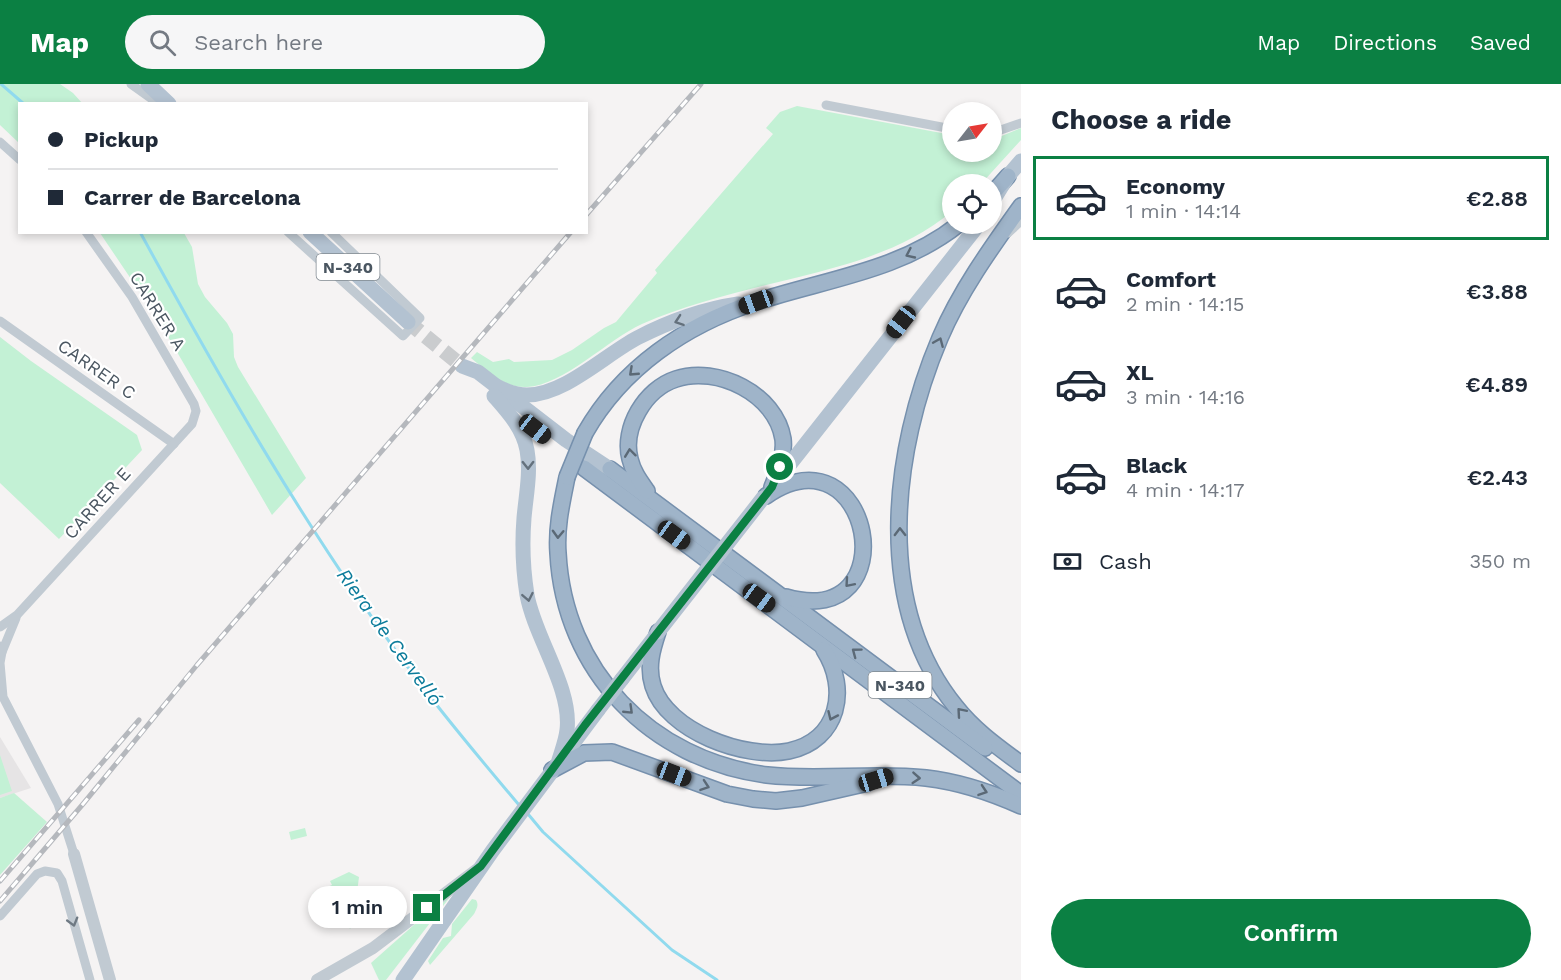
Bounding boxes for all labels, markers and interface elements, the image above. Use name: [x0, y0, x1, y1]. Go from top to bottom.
search box: [125, 15, 545, 69]
text: Map: [30, 26, 89, 59]
icon: search: [146, 26, 179, 59]
text: Search here: [194, 30, 323, 55]
text: Map: [1257, 30, 1300, 55]
text: Directions: [1333, 30, 1437, 55]
text: Saved: [1470, 30, 1531, 55]
north arrow: [942, 102, 1002, 162]
map controls: [942, 102, 1002, 234]
text: Choose a ride: [1051, 104, 1231, 136]
text: Pickup: [84, 127, 159, 152]
icon: car: [1054, 171, 1108, 225]
button: locate: [942, 174, 1002, 234]
text: Economy: [1126, 174, 1225, 199]
text: Carrer de Barcelona: [84, 185, 301, 210]
text: €2.88: [1466, 186, 1528, 211]
text: 1 min · 14:14: [1126, 199, 1241, 223]
one-way arrow: [905, 247, 916, 259]
road number: N-340: [316, 254, 380, 280]
icon: car: [1054, 264, 1108, 318]
text: Comfort: [1126, 267, 1216, 292]
street label: CARRER A: [126, 268, 191, 354]
text: €3.88: [1466, 279, 1528, 304]
car: [736, 287, 776, 317]
text: 2 min · 14:15: [1126, 292, 1244, 316]
car: [883, 302, 919, 342]
one-way arrow: [674, 313, 685, 326]
street label: CARRER C: [54, 335, 140, 403]
one-way arrow: [932, 337, 944, 348]
icon: car: [1054, 357, 1108, 411]
text: XL: [1126, 360, 1154, 385]
one-way arrow: [629, 364, 640, 375]
text: €4.89: [1465, 372, 1528, 397]
text: 3 min · 14:16: [1126, 385, 1245, 409]
car: [515, 411, 555, 447]
one-way arrow: [624, 448, 637, 457]
icon: car: [1054, 450, 1108, 504]
route start: [766, 453, 793, 480]
text: Black: [1126, 453, 1187, 478]
one-way arrow: [522, 461, 534, 470]
street label: CARRER E: [59, 463, 135, 543]
text: €2.43: [1467, 465, 1528, 490]
text: 4 min · 14:17: [1126, 478, 1245, 502]
car: [654, 517, 694, 553]
one-way arrow: [893, 527, 906, 536]
one-way arrow: [552, 530, 565, 539]
icon: cash: [1051, 545, 1084, 578]
text: Cash: [1099, 549, 1152, 574]
text: 350 m: [1469, 549, 1531, 573]
water label: Riera de Cervelló: [332, 563, 448, 711]
one-way arrow: [845, 576, 856, 587]
car: [739, 580, 779, 616]
one-way arrow: [521, 592, 534, 602]
one-way arrow: [852, 648, 863, 659]
road number: N-340: [868, 672, 932, 698]
one-way arrow: [621, 702, 632, 713]
one-way arrow: [957, 709, 968, 719]
one-way arrow: [827, 710, 839, 721]
car: [654, 759, 694, 789]
car: [856, 766, 896, 794]
one-way arrow: [912, 771, 921, 784]
one-way arrow: [699, 779, 710, 792]
one-way arrow: [978, 783, 988, 796]
callout: 1 min: [307, 887, 406, 929]
route end: [413, 894, 440, 921]
text: 1 min: [332, 895, 383, 919]
button: Confirm: [1051, 899, 1531, 968]
one-way arrow: [66, 917, 79, 927]

